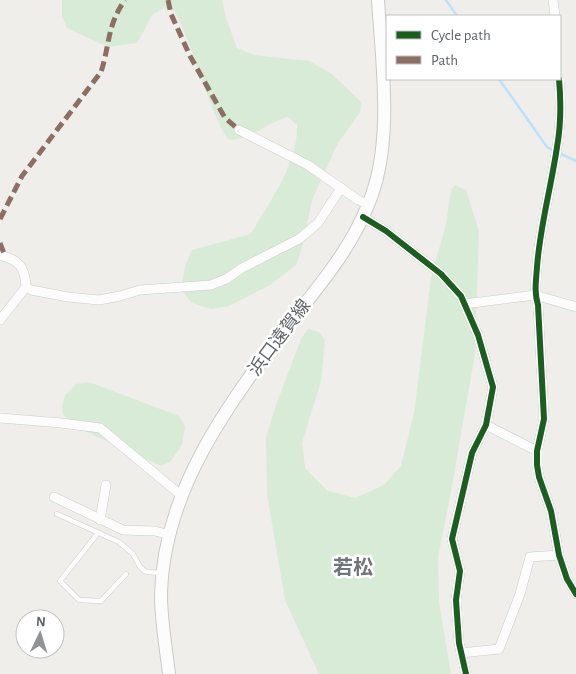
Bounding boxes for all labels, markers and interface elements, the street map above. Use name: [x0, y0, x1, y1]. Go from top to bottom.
legend: [386, 15, 561, 80]
text: Cycle path: [431, 28, 491, 43]
text: Path: [431, 53, 458, 68]
street label: 浜口遠賀線: [244, 295, 314, 379]
district label: 若松: [333, 557, 373, 578]
north arrow: [15, 609, 65, 659]
text: N: [35, 615, 46, 629]

